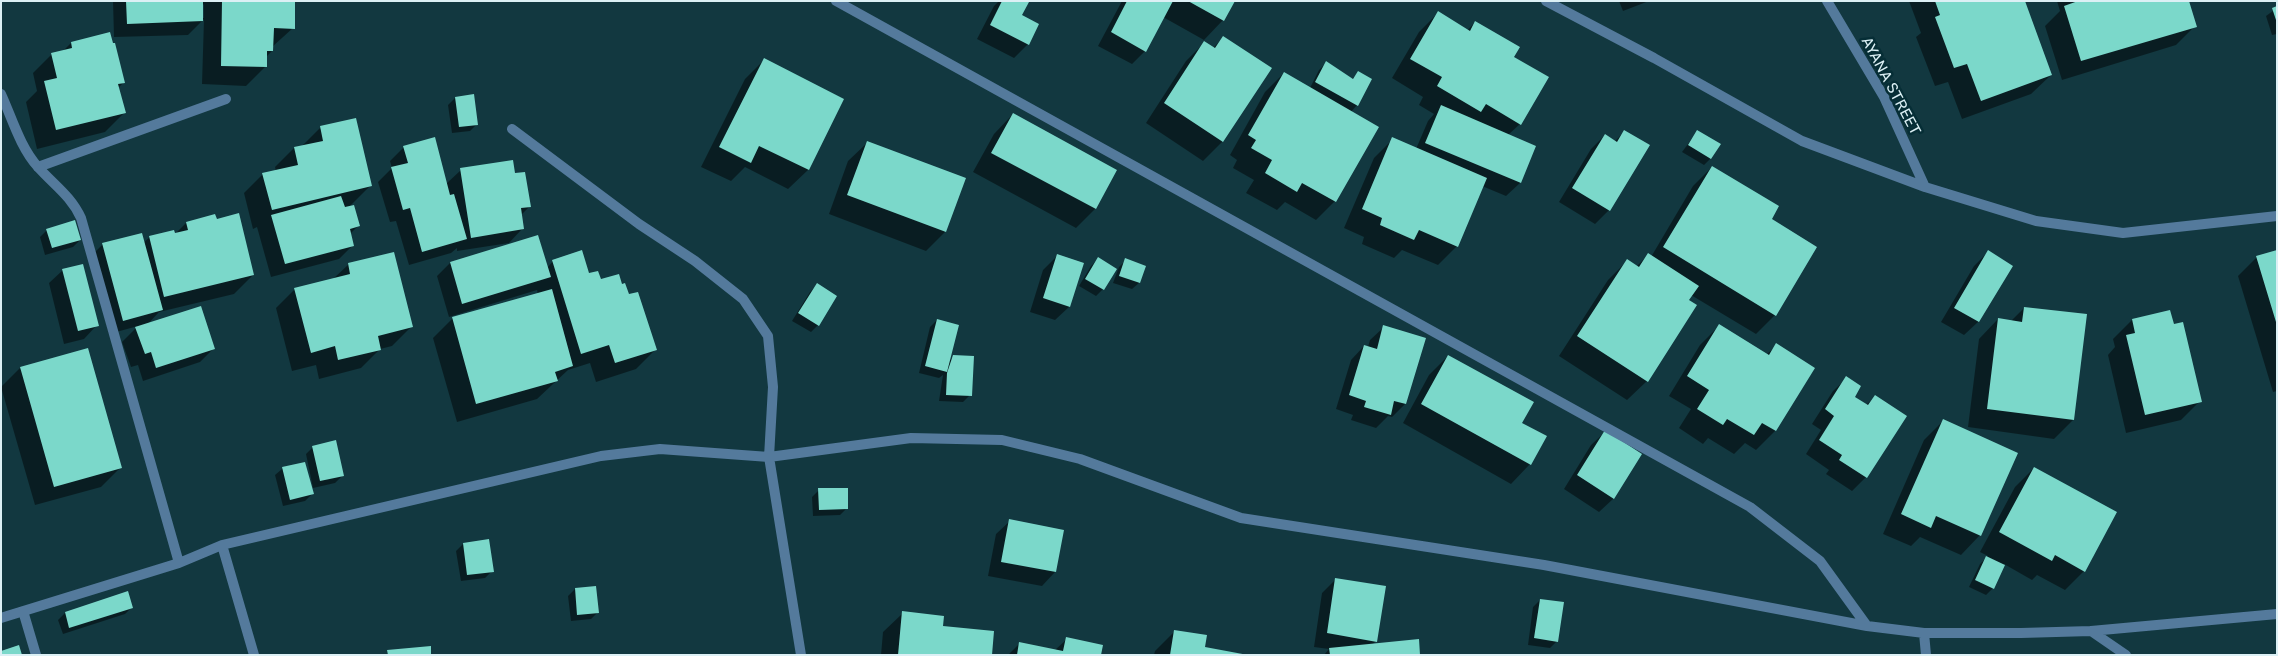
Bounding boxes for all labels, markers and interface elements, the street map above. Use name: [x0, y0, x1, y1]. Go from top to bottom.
street label: AYANA STREET: [1858, 34, 1924, 138]

